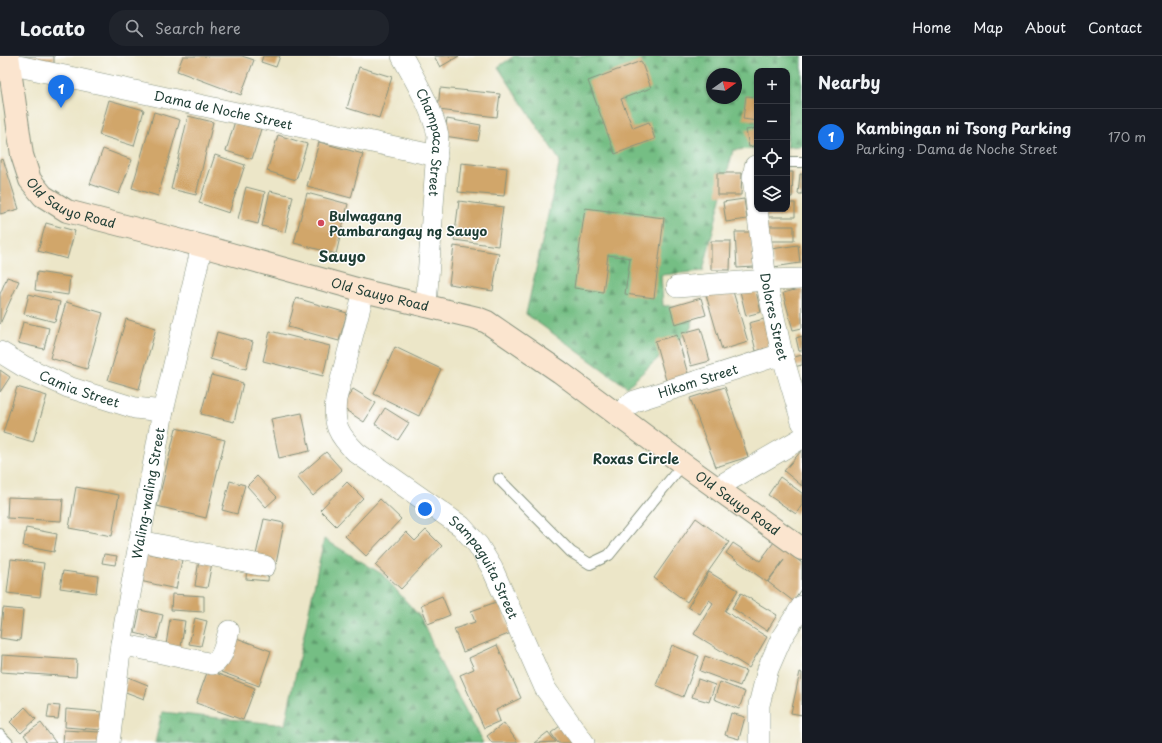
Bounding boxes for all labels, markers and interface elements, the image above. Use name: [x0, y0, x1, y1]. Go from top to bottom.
search box: [109, 10, 389, 46]
text: Locato: [20, 14, 85, 42]
text: Search here: [155, 16, 241, 39]
icon: search: [123, 17, 145, 39]
text: Home: [912, 17, 951, 38]
text: Map: [973, 17, 1003, 38]
text: About: [1025, 17, 1066, 38]
text: Contact: [1088, 17, 1142, 38]
north arrow: [706, 68, 742, 104]
map controls: [754, 68, 790, 212]
button: +: [754, 68, 790, 104]
text: Nearby: [818, 69, 880, 95]
pin: 1: [48, 75, 74, 108]
street label: Champaca Street: [412, 84, 449, 197]
street label: Dama de Noche Street: [152, 85, 294, 134]
button: −: [754, 104, 790, 140]
text: Kambingan ni Tsong Parking: [856, 116, 1071, 139]
text: 1: [828, 127, 834, 146]
text: 170 m: [1108, 127, 1146, 146]
text: Parking · Dama de Noche Street: [856, 139, 1057, 158]
button: locate: [754, 140, 790, 176]
street label: Old Sauyo Road: [22, 173, 118, 232]
button: layers: [754, 176, 790, 212]
place label: Bulwagang Pambarangay ng Sauyo: [329, 206, 487, 240]
marker: Bulwagang Pambarangay ng Sauyo: [316, 218, 326, 228]
district label: Sauyo: [318, 244, 366, 267]
street label: Old Sauyo Road: [329, 272, 431, 315]
street label: Dolores Street: [756, 272, 793, 363]
street label: Hikom Street: [655, 359, 740, 402]
street label: Camia Street: [36, 365, 122, 412]
street label: Waling-waling Street: [127, 426, 169, 560]
district label: Roxas Circle: [593, 448, 679, 469]
street label: Old Sauyo Road: [692, 466, 784, 539]
your location: [415, 499, 435, 519]
street label: Sampaguita Street: [446, 511, 523, 622]

